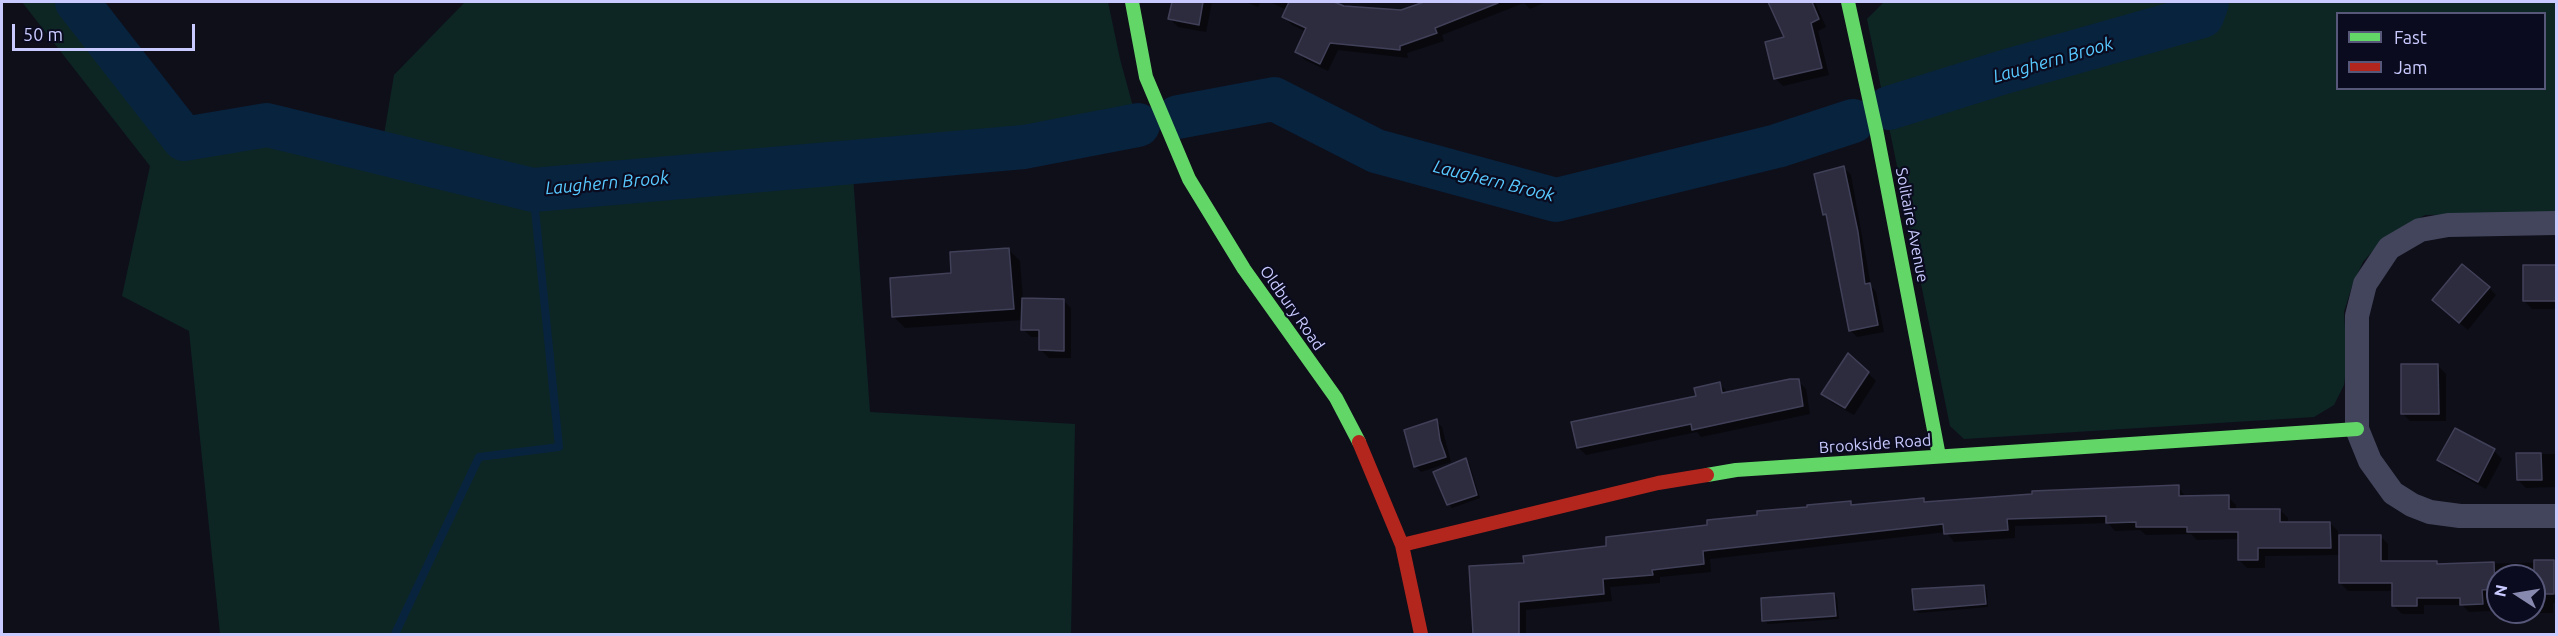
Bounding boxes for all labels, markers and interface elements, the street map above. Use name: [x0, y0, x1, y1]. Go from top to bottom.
scale bar: [15, 12, 198, 50]
legend: [2336, 12, 2546, 90]
text: 50 m: [23, 24, 63, 44]
text: Fast: [2394, 27, 2427, 47]
water label: Laughern Brook: [1990, 33, 2116, 87]
text: Jam: [2394, 57, 2428, 77]
water label: Laughern Brook: [1431, 155, 1557, 207]
street label: Solitaire Avenue: [1891, 166, 1933, 284]
water label: Laughern Brook: [544, 167, 670, 199]
street label: Oldbury Road: [1256, 262, 1328, 354]
street label: Brookside Road: [1818, 430, 1932, 458]
north arrow: [2486, 564, 2546, 624]
text: N: [2490, 583, 2510, 598]

